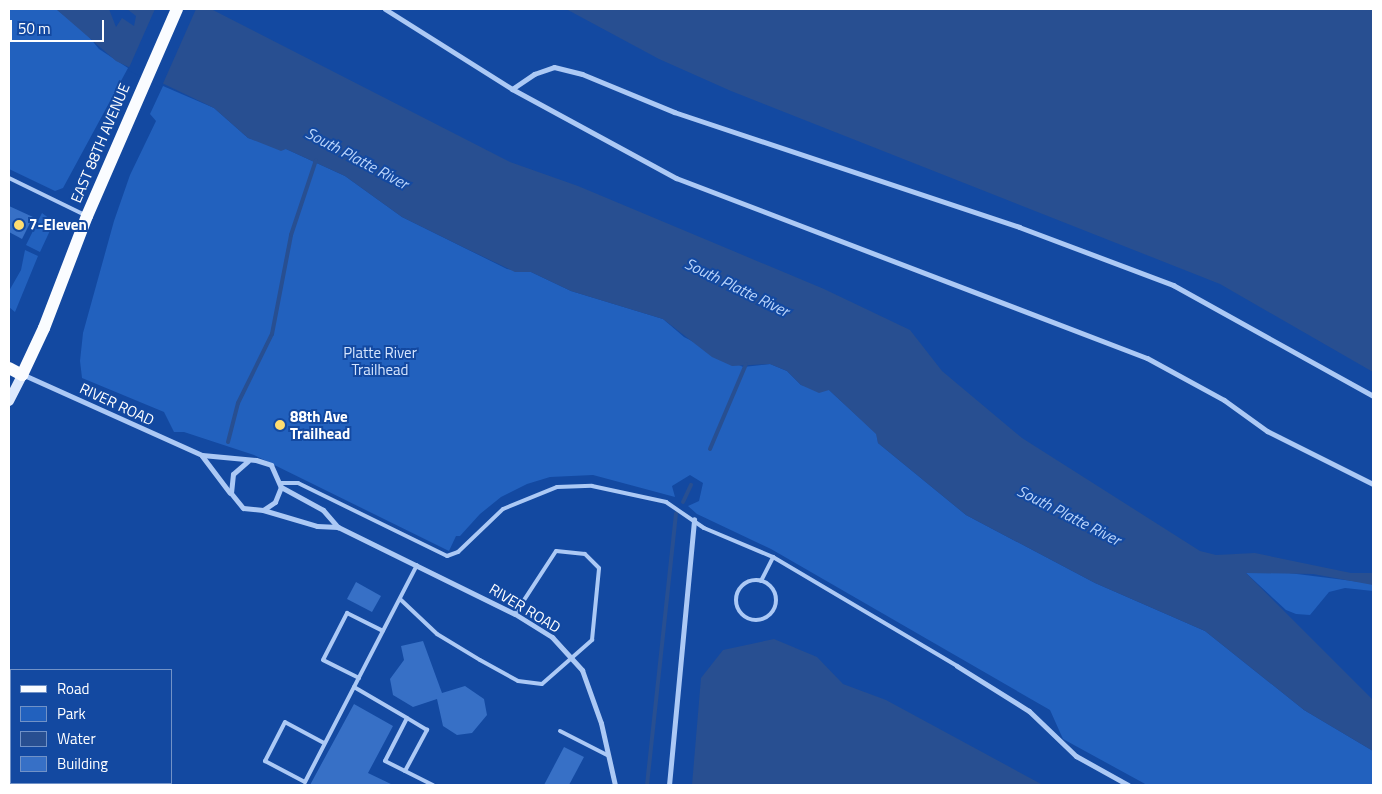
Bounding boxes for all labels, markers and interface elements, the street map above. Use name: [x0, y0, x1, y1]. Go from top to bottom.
scale bar: [12, 10, 106, 42]
text: 50 m: [18, 17, 51, 40]
street label: EAST 88TH AVENUE: [67, 80, 133, 206]
water label: South Platte River: [302, 123, 412, 193]
place label: 7-Eleven: [29, 216, 87, 234]
marker: 7-Eleven: [13, 219, 25, 231]
water label: South Platte River: [682, 253, 792, 321]
park label: Platte River Trailhead: [343, 343, 417, 378]
street label: RIVER ROAD: [77, 379, 157, 429]
place label: 88th Ave Trailhead: [290, 407, 350, 442]
marker: 88th Ave Trailhead: [274, 419, 286, 431]
water label: South Platte River: [1014, 481, 1124, 549]
street label: RIVER ROAD: [486, 580, 564, 636]
legend: [10, 669, 172, 784]
text: Road: [57, 677, 89, 700]
text: Park: [57, 702, 86, 725]
text: Water: [57, 727, 96, 750]
text: Building: [57, 752, 108, 775]

